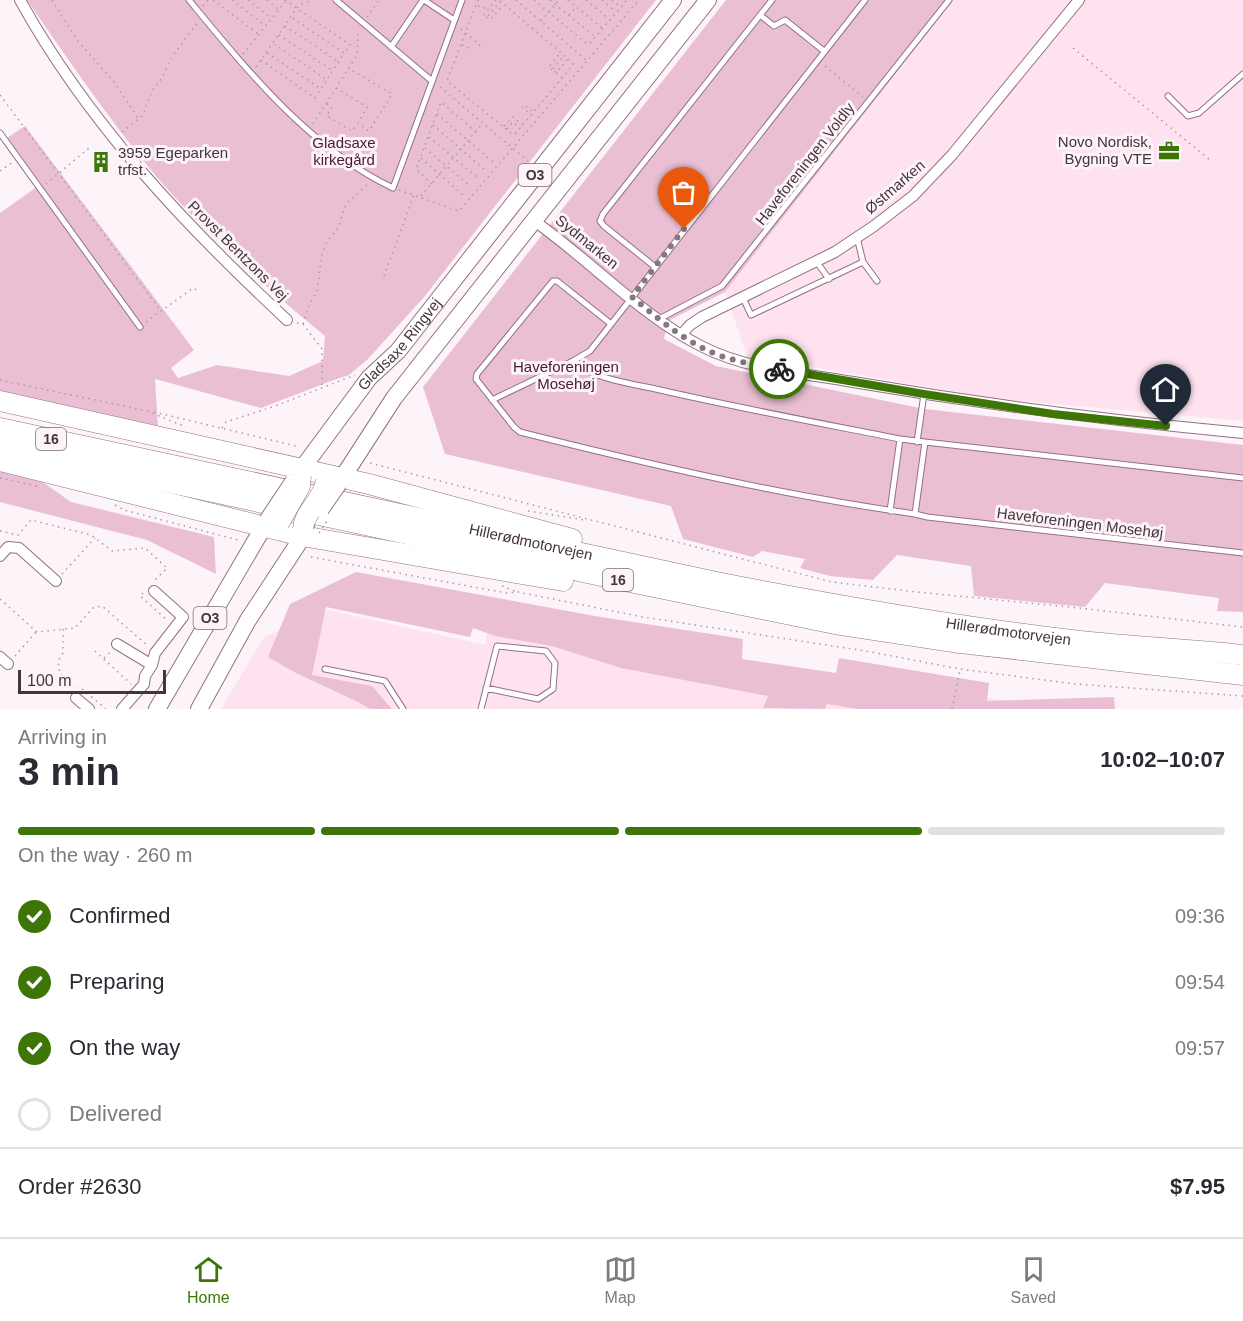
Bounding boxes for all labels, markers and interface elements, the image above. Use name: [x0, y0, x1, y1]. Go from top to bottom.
street label: Haveforeningen Voldly: [752, 99, 858, 228]
place label: Novo Nordisk, Bygning VTE: [1058, 133, 1152, 167]
park label: Gladsaxe kirkegård: [312, 134, 376, 168]
office icon: Novo Nordisk, Bygning VTE: [1157, 139, 1181, 163]
place label: 3959 Egeparken trfst.: [118, 144, 228, 178]
building icon: 3959 Egeparken trfst.: [89, 150, 113, 174]
street label: Østmarken: [861, 156, 928, 217]
road number: O3: [518, 164, 552, 186]
pin: [658, 167, 709, 229]
icon: bag: [667, 176, 700, 209]
street label: Provst Bentzons Vej: [185, 197, 292, 304]
street label: Sydmarken: [552, 211, 622, 272]
street label: Gladsaxe Ringvej: [354, 294, 444, 393]
courier: [749, 339, 809, 399]
icon: bike: [763, 353, 796, 386]
park label: Haveforeningen Mosehøj: [513, 358, 619, 392]
pin: [1140, 364, 1191, 426]
icon: home: [1149, 373, 1182, 406]
road number: 16: [36, 428, 66, 450]
street label: Haveforeningen Mosehøj: [996, 504, 1164, 541]
street label: Hillerødmotorvejen: [468, 520, 594, 563]
road number: 16: [603, 569, 633, 591]
road number: O3: [194, 607, 226, 629]
street label: Hillerødmotorvejen: [945, 614, 1072, 648]
scale bar: [18, 667, 166, 694]
text: 100 m: [27, 672, 71, 689]
text: Arriving in: [18, 726, 107, 748]
text: 10:02–10:07: [1100, 747, 1225, 772]
text: 3 min: [18, 750, 120, 793]
text: On the way · 260 m: [18, 844, 193, 866]
icon: check: [18, 900, 51, 933]
text: Confirmed: [69, 903, 170, 928]
text: 09:36: [1175, 905, 1225, 927]
icon: check: [18, 966, 51, 999]
text: Preparing: [69, 969, 164, 994]
text: 09:54: [1175, 971, 1225, 993]
icon: check: [18, 1032, 51, 1065]
text: On the way: [69, 1035, 180, 1060]
text: 09:57: [1175, 1037, 1225, 1059]
text: Delivered: [69, 1101, 162, 1126]
text: Order #2630: [18, 1174, 142, 1199]
text: $7.95: [1170, 1174, 1225, 1199]
tab: Home: [187, 1253, 230, 1307]
tab: Map: [604, 1253, 637, 1307]
tab: Saved: [1011, 1253, 1056, 1307]

